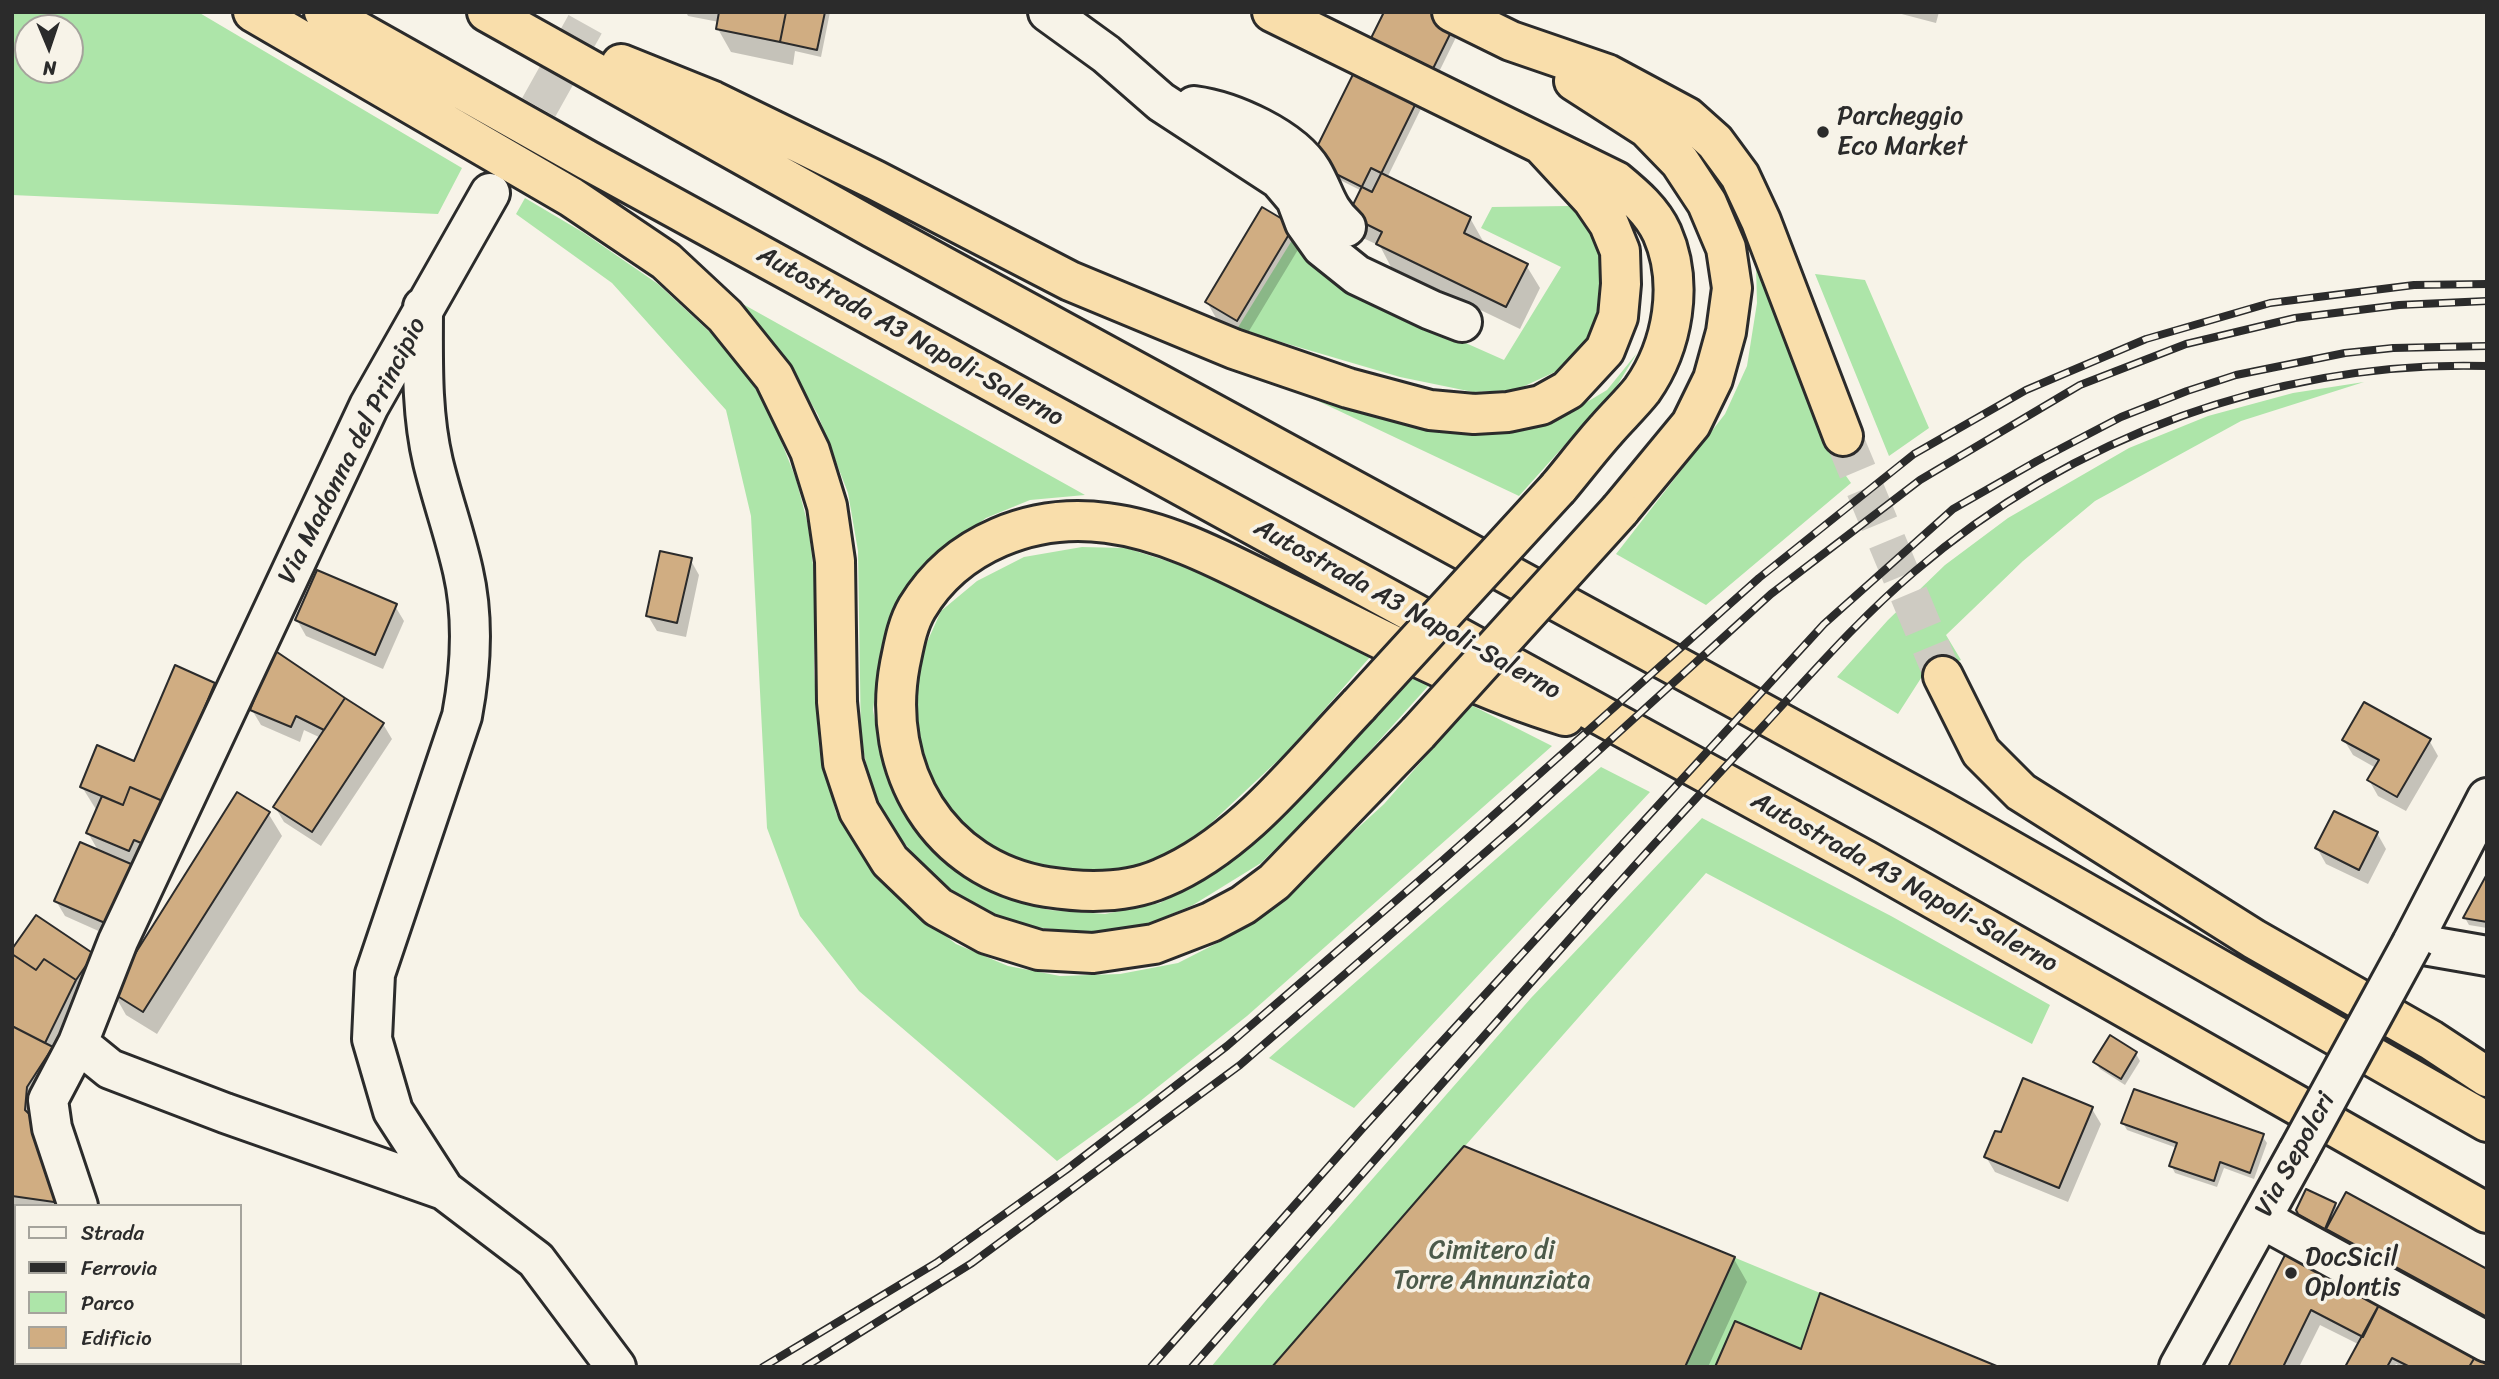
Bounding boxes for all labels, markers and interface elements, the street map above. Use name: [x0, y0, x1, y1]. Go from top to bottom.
north arrow: [14, 14, 84, 84]
text: N: [43, 52, 57, 85]
place label: Parcheggio Eco Market: [1837, 101, 1967, 162]
marker: Parcheggio Eco Market: [1815, 124, 1831, 140]
street label: Autostrada A3 Napoli-Salerno: [751, 240, 1069, 434]
street label: Via Madonna del Principio: [272, 313, 434, 589]
street label: Autostrada A3 Napoli-Salerno: [1248, 513, 1566, 707]
street label: Autostrada A3 Napoli-Salerno: [1745, 786, 2063, 980]
street label: Via Sepolcri: [2249, 1087, 2343, 1223]
legend: [14, 1204, 242, 1365]
text: Strada: [81, 1214, 144, 1252]
park label: Cimitero di Torre Annunziata: [1394, 1235, 1590, 1296]
place label: DocSicil Oplontis: [2305, 1242, 2401, 1304]
text: Ferrovia: [81, 1249, 157, 1287]
marker: DocSicil Oplontis: [2283, 1265, 2299, 1281]
text: Parco: [81, 1284, 134, 1322]
text: Edificio: [81, 1319, 152, 1357]

